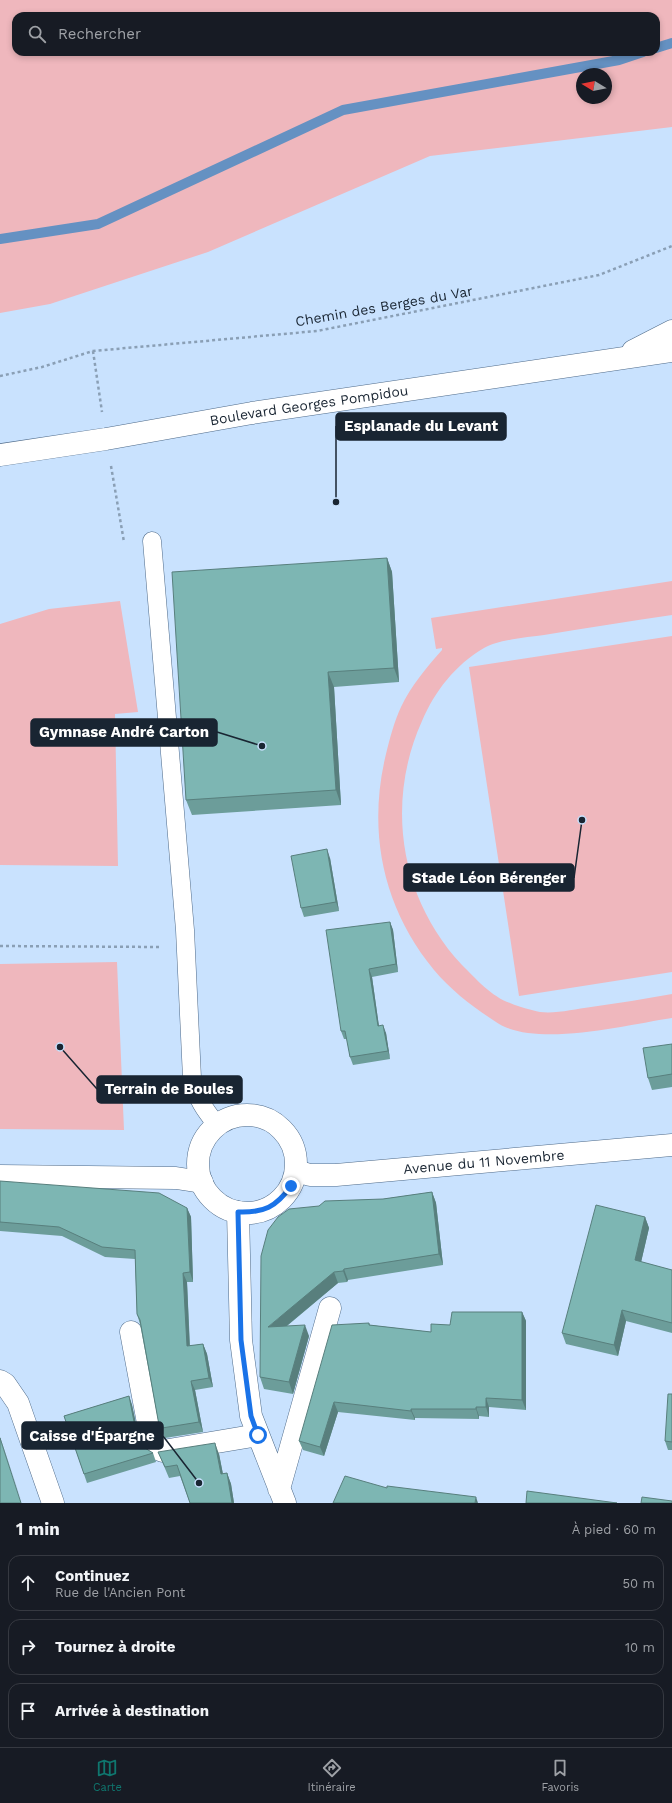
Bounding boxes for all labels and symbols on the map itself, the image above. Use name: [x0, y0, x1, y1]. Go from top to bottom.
north arrow: [576, 68, 612, 104]
street label: Chemin des Berges du Var: [294, 282, 474, 329]
street label: Boulevard Georges Pompidou: [208, 382, 409, 428]
callout: Esplanade du Levant: [336, 413, 506, 440]
text: Esplanade du Levant: [344, 417, 498, 435]
callout: Gymnase André Carton: [31, 719, 217, 746]
text: Gymnase André Carton: [39, 723, 209, 741]
callout: Stade Léon Bérenger: [404, 864, 574, 891]
text: Stade Léon Bérenger: [412, 869, 567, 887]
callout: Terrain de Boules: [97, 1076, 242, 1103]
text: Terrain de Boules: [104, 1080, 234, 1098]
street label: Avenue du 11 Novembre: [403, 1147, 565, 1177]
route end: [282, 1177, 300, 1195]
callout: Caisse d'Épargne: [22, 1422, 163, 1449]
route start: [249, 1426, 267, 1444]
text: Caisse d'Épargne: [29, 1427, 155, 1445]

